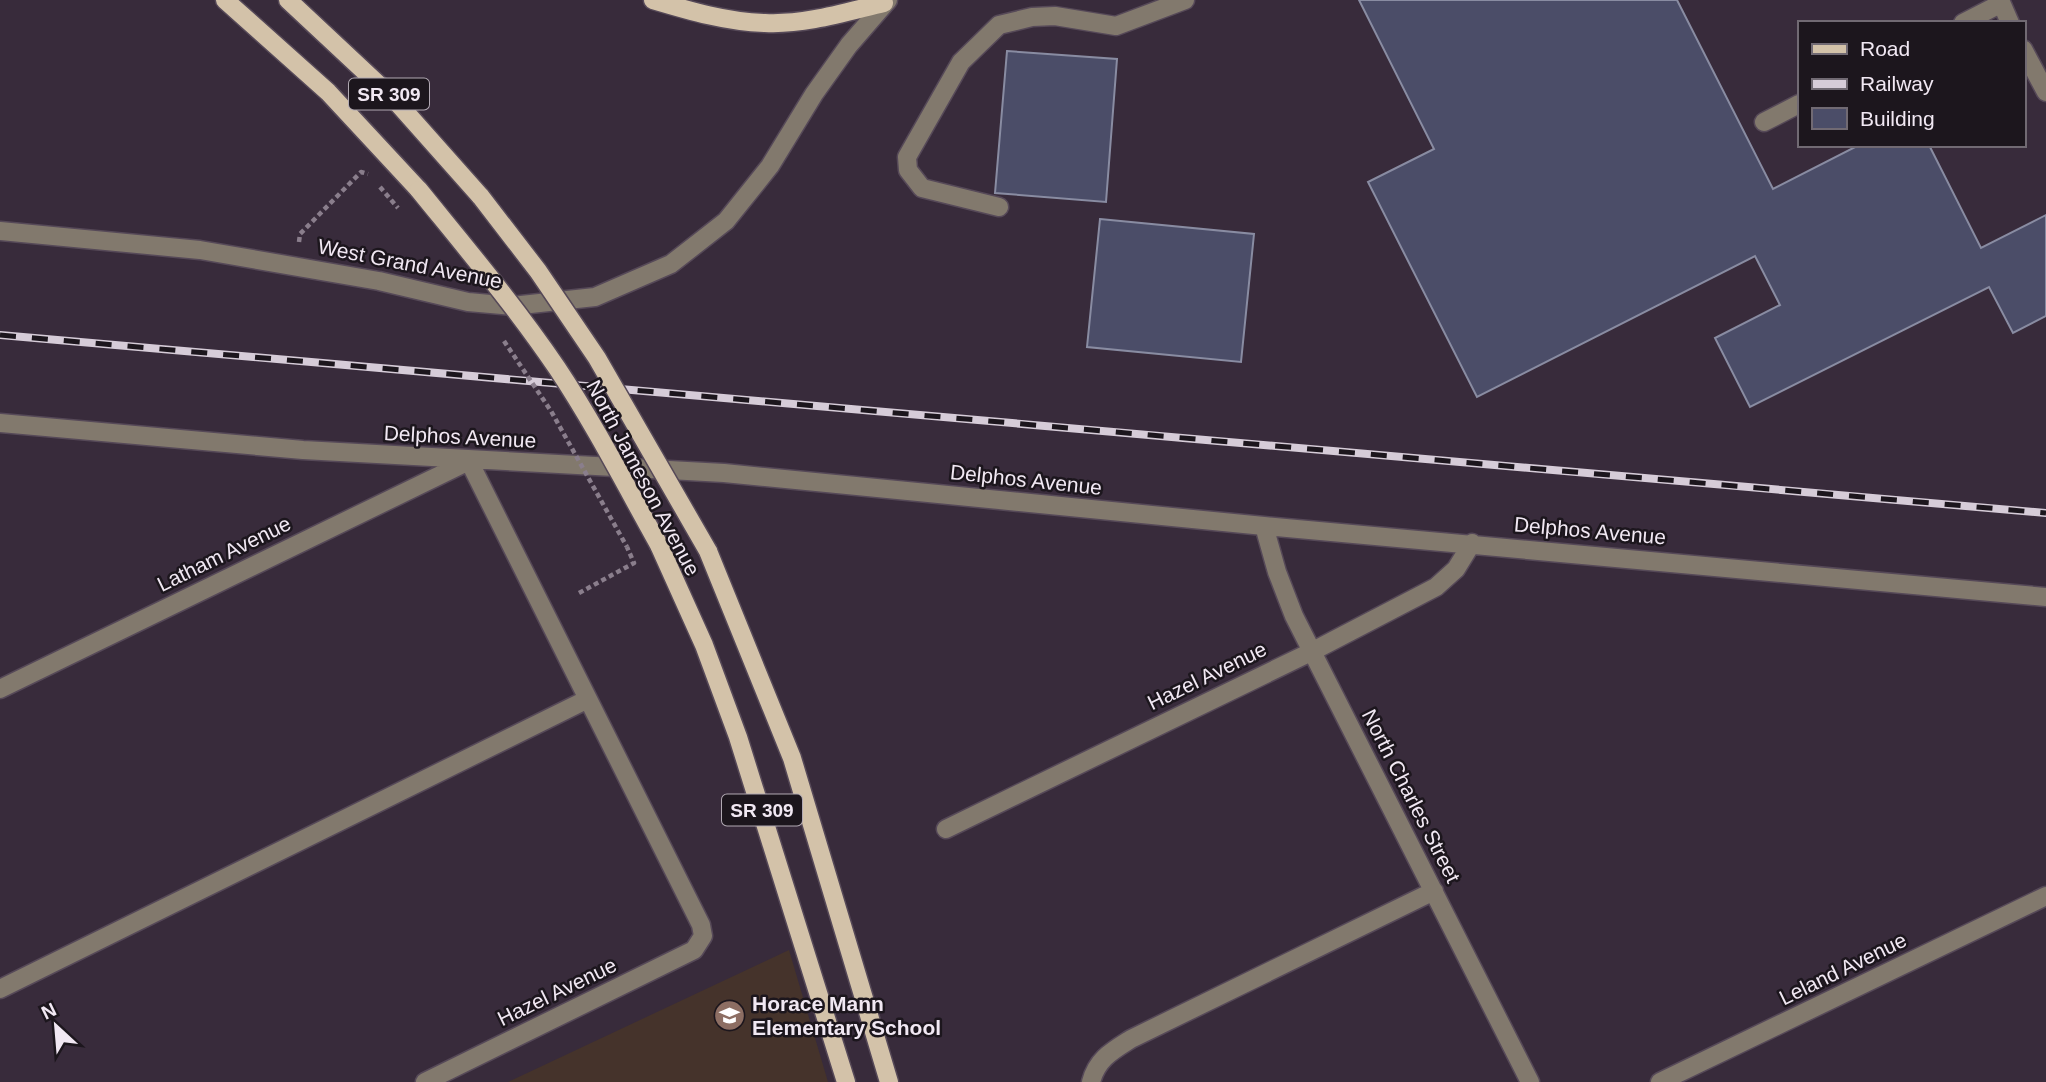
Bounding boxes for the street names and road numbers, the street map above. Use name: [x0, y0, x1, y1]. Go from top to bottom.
road number: SR 309: [349, 78, 429, 110]
street label: West Grand Avenue: [316, 234, 504, 293]
street label: North Jameson Avenue: [582, 376, 705, 579]
street label: Delphos Avenue: [383, 421, 537, 452]
street label: Delphos Avenue: [949, 460, 1103, 499]
street label: Latham Avenue: [153, 511, 294, 596]
street label: Delphos Avenue: [1513, 512, 1667, 549]
street label: Hazel Avenue: [1144, 637, 1270, 714]
street label: North Charles Street: [1358, 705, 1465, 886]
road number: SR 309: [722, 794, 802, 825]
street label: Leland Avenue: [1775, 928, 1910, 1009]
street label: Hazel Avenue: [494, 953, 620, 1030]

